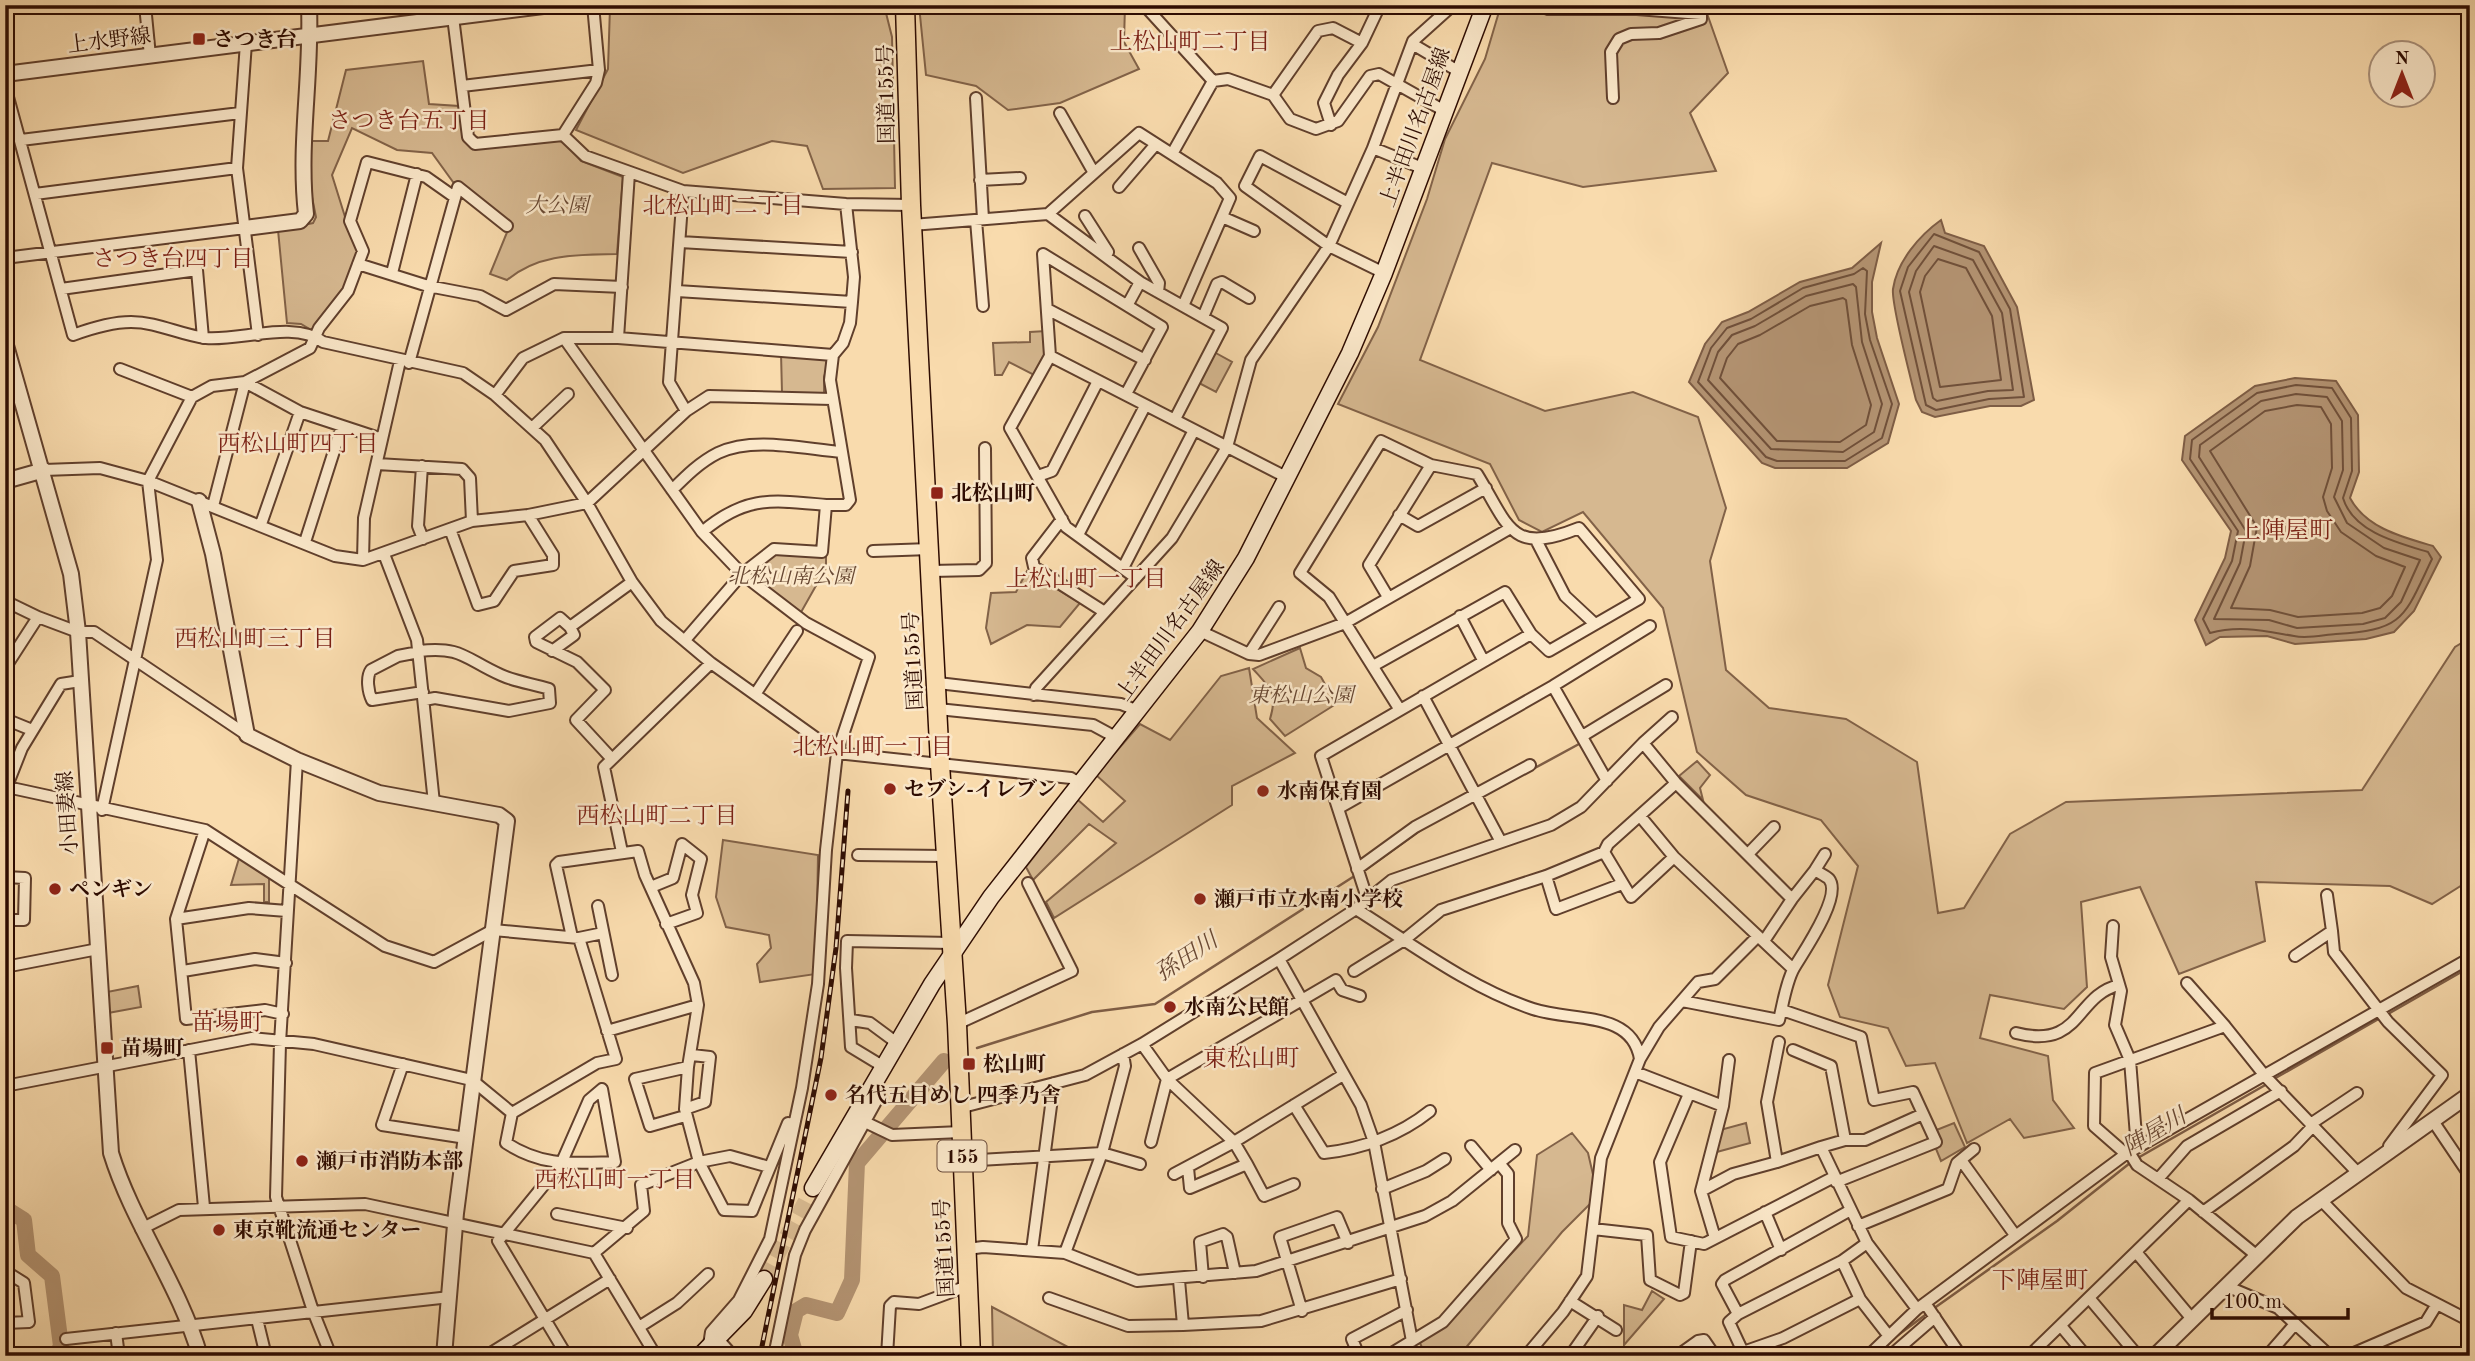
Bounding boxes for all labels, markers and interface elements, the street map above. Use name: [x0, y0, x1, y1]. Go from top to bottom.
street label: 上水野線: [66, 24, 152, 57]
place label: さつき台: [213, 28, 297, 51]
district label: 上松山町二丁目: [1110, 29, 1271, 54]
marker: さつき台: [191, 31, 207, 47]
north arrow: [2366, 38, 2436, 108]
street label: 国道155号: [874, 44, 899, 144]
street label: 上半田川名古屋線: [1376, 44, 1455, 210]
text: N: [2395, 50, 2410, 69]
district label: さつき台五丁目: [329, 108, 490, 133]
district label: 北松山町二丁目: [643, 193, 804, 218]
park label: 大公園: [526, 194, 591, 217]
district label: さつき台四丁目: [93, 246, 254, 271]
district label: 西松山町四丁目: [218, 431, 379, 456]
place label: 北松山町: [951, 482, 1035, 505]
marker: 北松山町: [929, 485, 945, 501]
district label: 上陣屋町: [2237, 518, 2333, 544]
street label: 上半田川名古屋線: [1112, 556, 1229, 705]
park label: 北松山南公園: [728, 565, 857, 588]
district label: 上松山町一丁目: [1006, 566, 1167, 591]
street label: 国道155号: [899, 611, 928, 711]
district label: 西松山町三丁目: [175, 626, 336, 651]
park label: 東松山公園: [1249, 684, 1356, 707]
district label: 北松山町一丁目: [793, 734, 954, 759]
street label: 小田妻線: [53, 770, 82, 856]
place label: セブン-イレブン: [904, 778, 1057, 801]
place label: 水南保育園: [1277, 780, 1382, 803]
marker: セブン-イレブン: [882, 781, 898, 797]
marker: 水南保育園: [1255, 783, 1271, 799]
district label: 西松山町二丁目: [577, 803, 738, 828]
place label: ペンギン: [69, 878, 153, 901]
marker: ペンギン: [47, 881, 63, 897]
place label: 瀬戸市立水南小学校: [1214, 888, 1403, 911]
marker: 瀬戸市立水南小学校: [1192, 891, 1208, 907]
water label: 孫田川: [1151, 926, 1225, 986]
place label: 水南公民館: [1184, 996, 1289, 1019]
marker: 水南公民館: [1162, 999, 1178, 1015]
district label: 苗場町: [191, 1009, 263, 1036]
place label: 苗場町: [121, 1037, 184, 1060]
marker: 苗場町: [99, 1040, 115, 1056]
district label: 東松山町: [1203, 1045, 1299, 1072]
place label: 松山町: [983, 1053, 1046, 1076]
marker: 松山町: [961, 1056, 977, 1072]
place label: 名代五目めし 四季乃舎: [845, 1084, 1061, 1107]
marker: 名代五目めし 四季乃舎: [823, 1087, 839, 1103]
water label: 陣屋川: [2118, 1101, 2193, 1160]
road number: 155: [937, 1140, 986, 1172]
place label: 瀬戸市消防本部: [316, 1150, 463, 1173]
marker: 瀬戸市消防本部: [294, 1153, 310, 1169]
district label: 西松山町一丁目: [535, 1167, 696, 1192]
street label: 国道155号: [930, 1198, 959, 1298]
place label: 東京靴流通センター: [233, 1218, 421, 1242]
marker: 東京靴流通センター: [211, 1222, 227, 1238]
district label: 下陣屋町: [1992, 1268, 2088, 1294]
scale bar: [2212, 1277, 2349, 1321]
text: 100 m: [2223, 1292, 2282, 1313]

